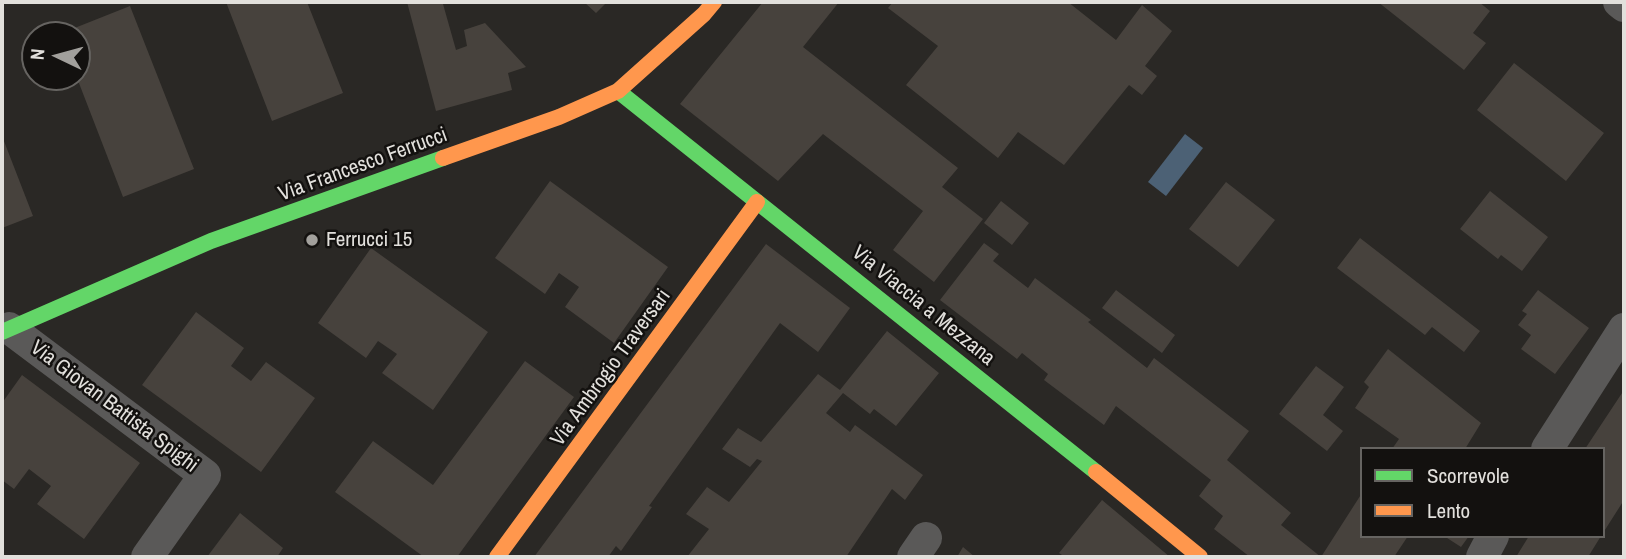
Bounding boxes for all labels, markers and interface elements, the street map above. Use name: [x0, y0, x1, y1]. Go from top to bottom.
north arrow: [21, 21, 91, 91]
text: N: [24, 48, 51, 61]
street label: Via Francesco Ferrucci: [275, 123, 451, 207]
place label: Ferrucci 15: [326, 227, 412, 253]
marker: Ferrucci 15: [304, 232, 320, 248]
street label: Via Viaccia a Mezzana: [846, 241, 1000, 371]
street label: Via Ambrogio Traversari: [546, 285, 676, 451]
street label: Via Giovan Battista Spighi: [25, 336, 203, 478]
legend: [1360, 447, 1605, 538]
text: Scorrevole: [1427, 461, 1509, 490]
text: Lento: [1427, 496, 1470, 525]

